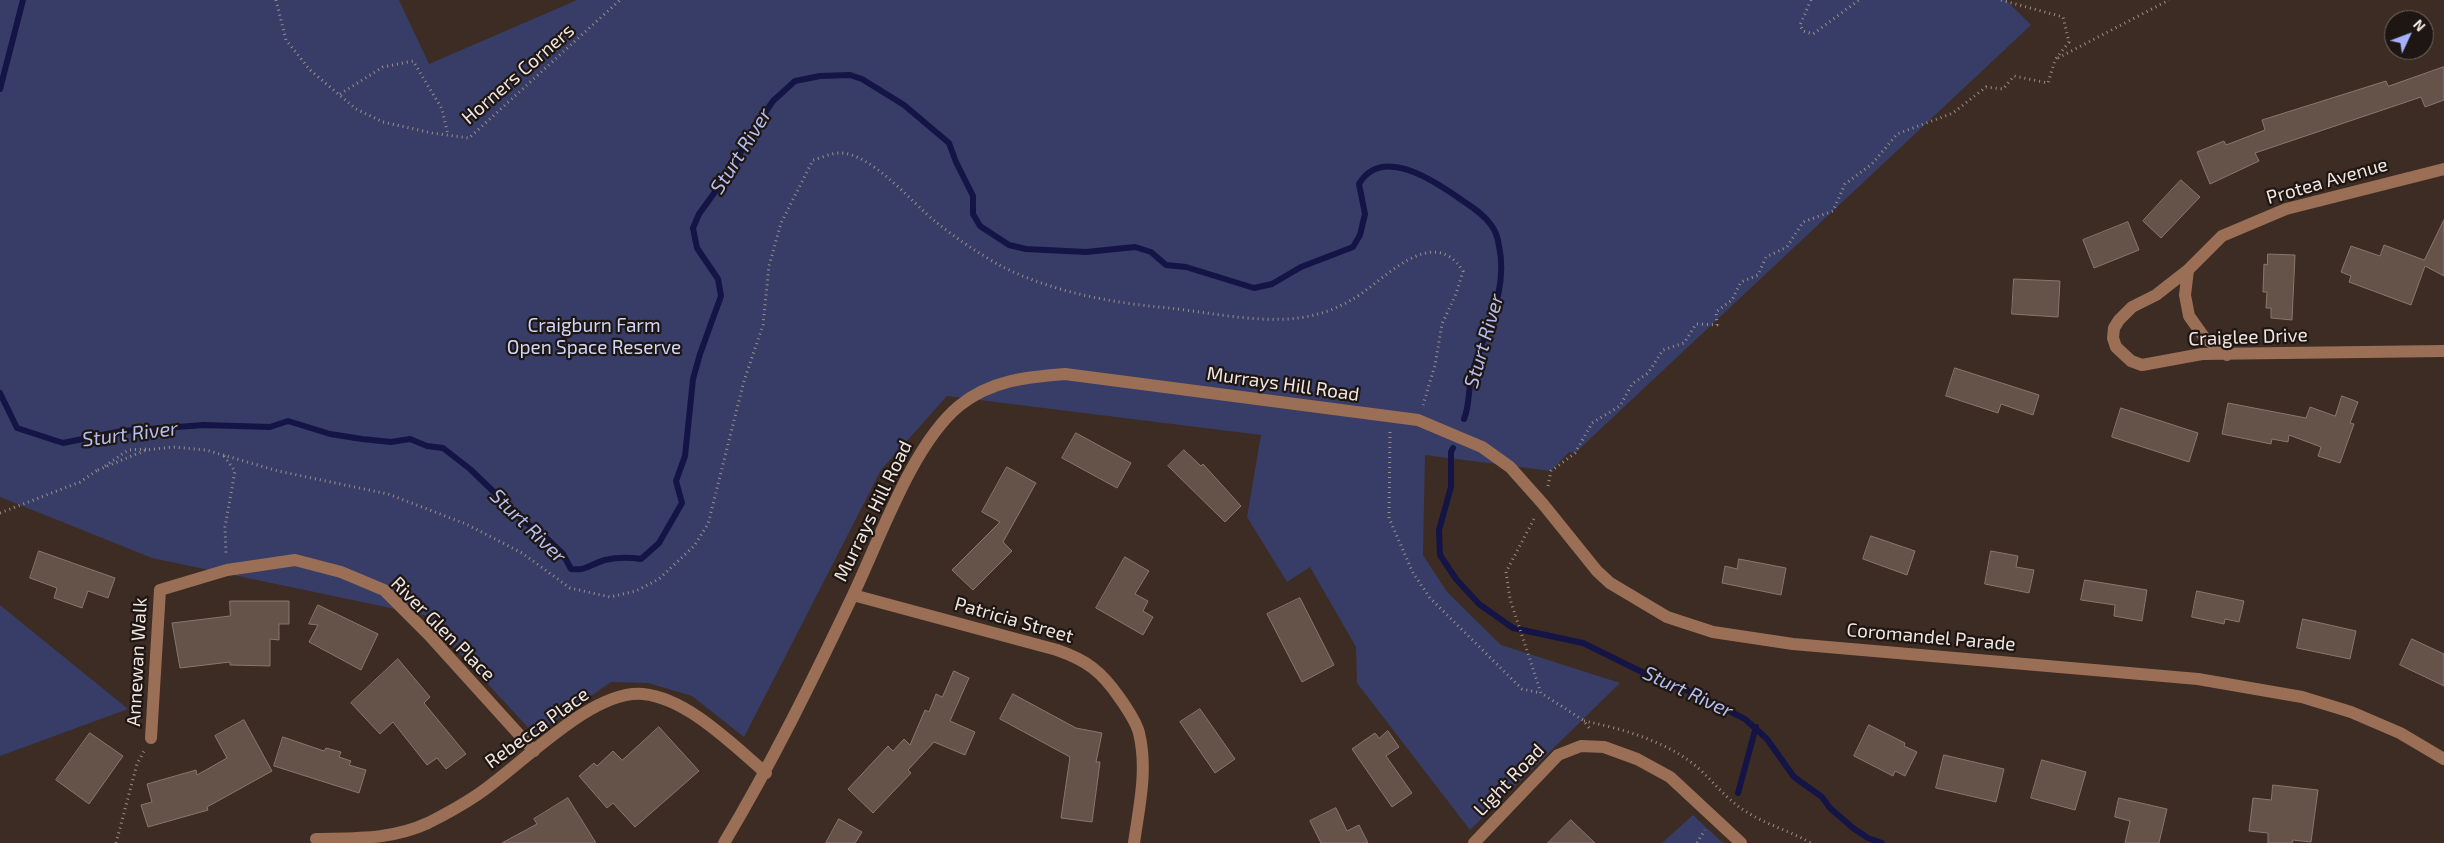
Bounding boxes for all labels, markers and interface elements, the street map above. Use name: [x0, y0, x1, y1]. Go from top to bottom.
north arrow: [2384, 10, 2434, 60]
text: N: [2410, 16, 2429, 35]
street label: Horners Corners: [457, 19, 579, 129]
water label: Sturt River: [705, 104, 777, 198]
street label: Protea Avenue: [2264, 153, 2390, 209]
water label: Sturt River: [1459, 291, 1509, 391]
park label: Craigburn Farm Open Space Reserve: [507, 315, 681, 359]
street label: Craiglee Drive: [2188, 324, 2308, 350]
street label: Murrays Hill Road: [1205, 362, 1361, 406]
water label: Sturt River: [81, 416, 179, 452]
street label: Murrays Hill Road: [829, 437, 917, 585]
water label: Sturt River: [485, 484, 571, 568]
street label: River Glen Place: [386, 572, 500, 686]
street label: Patricia Street: [952, 592, 1076, 648]
street label: Annewan Walk: [122, 597, 152, 727]
street label: Coromandel Parade: [1846, 618, 2016, 656]
water label: Sturt River: [1639, 661, 1737, 723]
street label: Rebecca Place: [481, 683, 593, 773]
street label: Light Road: [1469, 739, 1549, 821]

